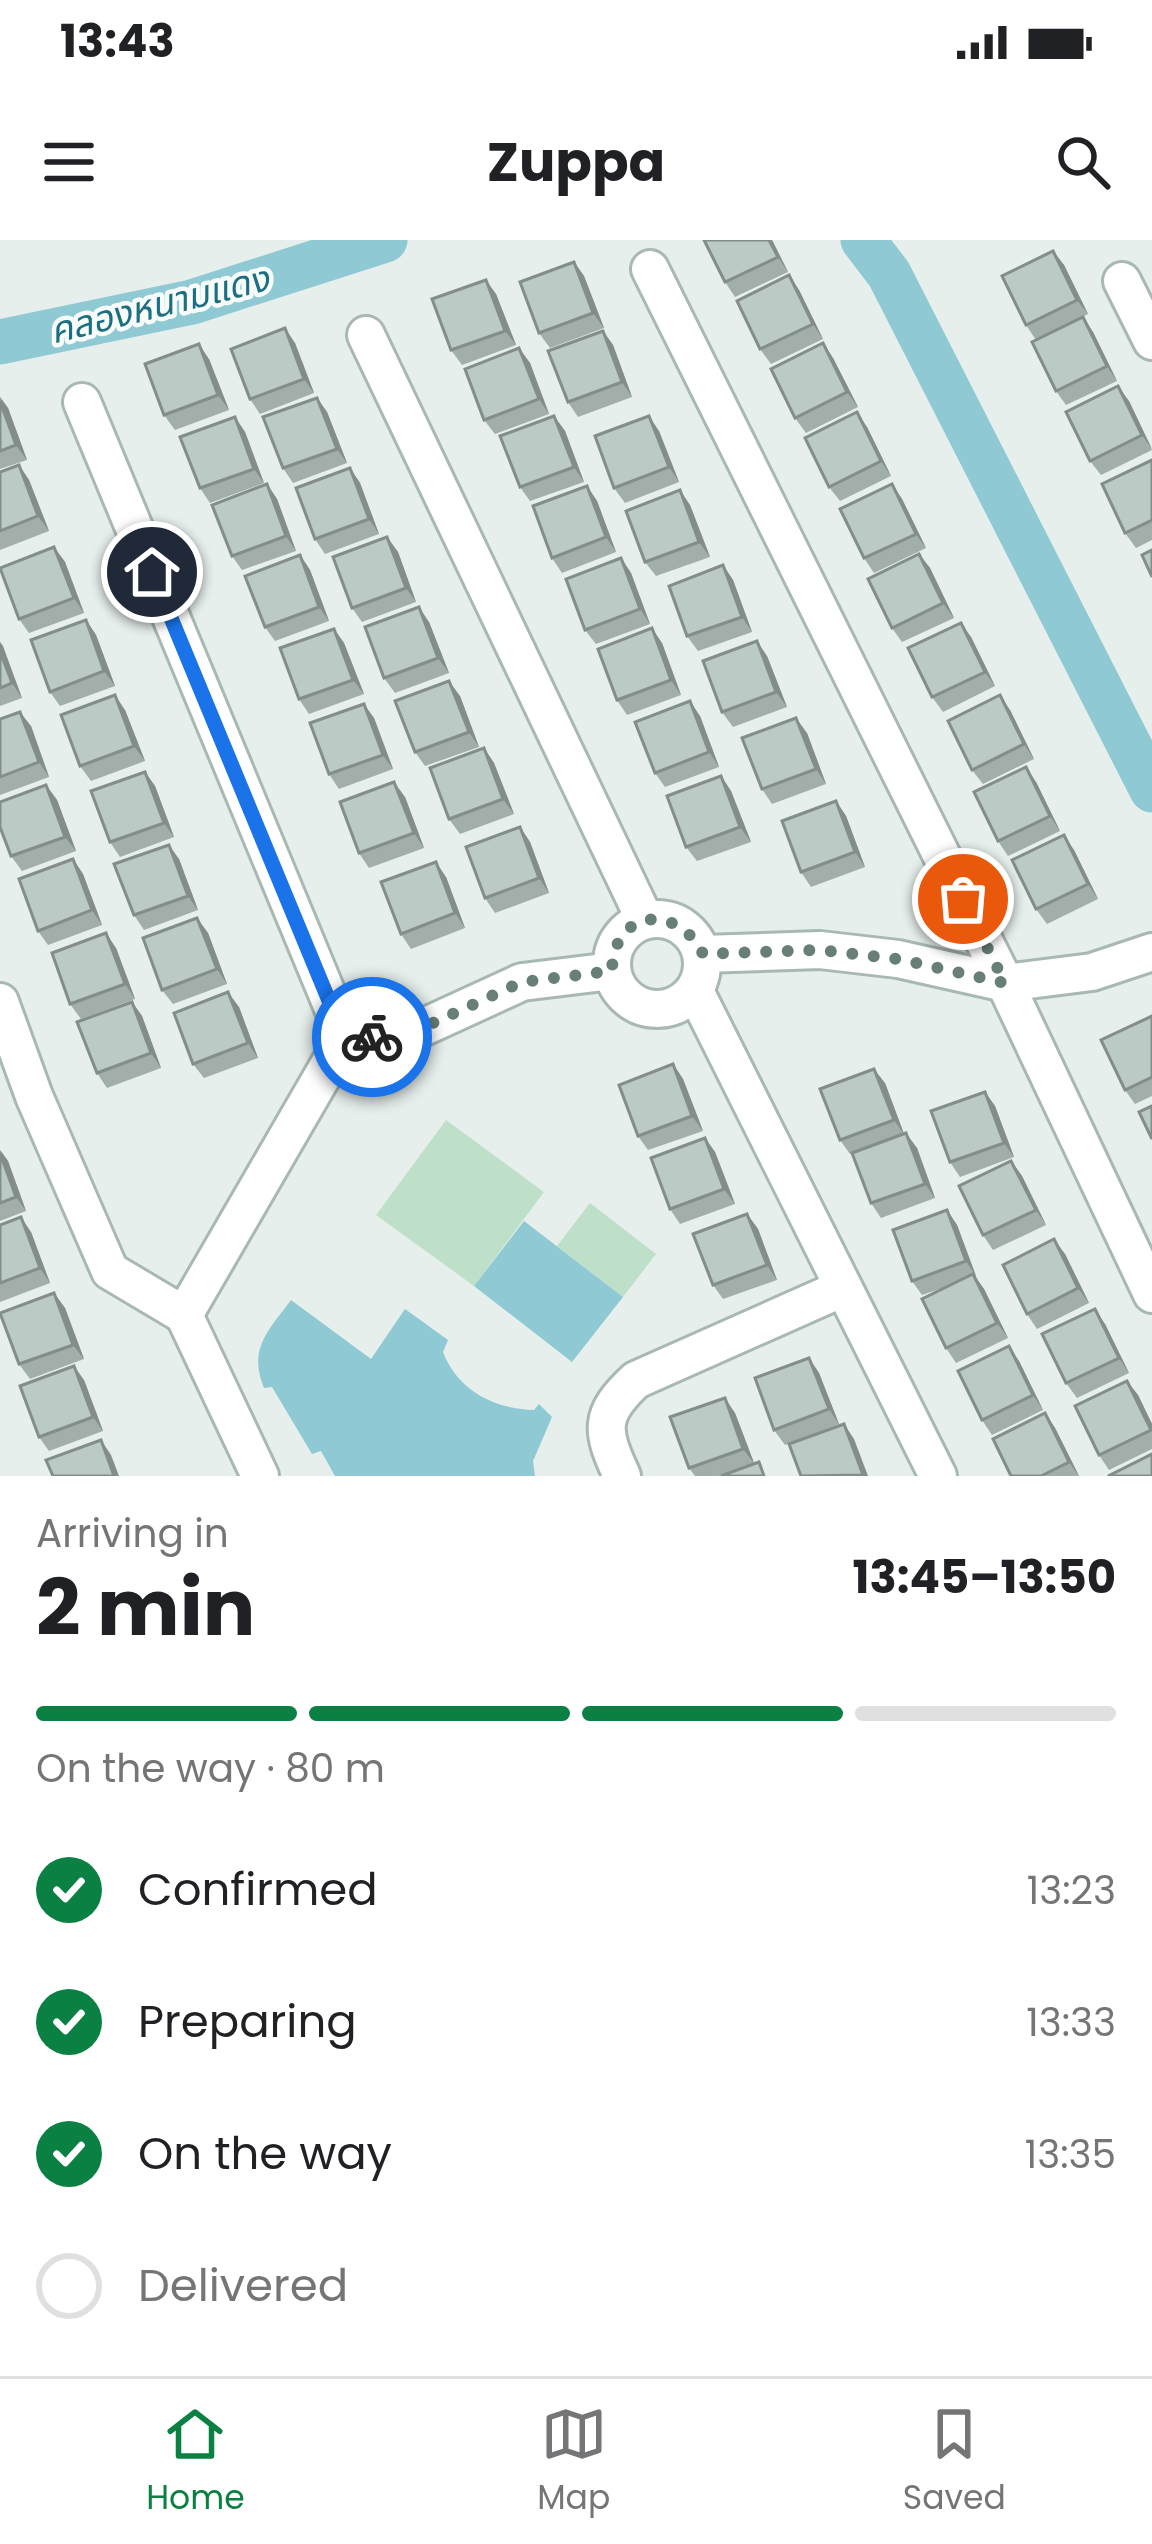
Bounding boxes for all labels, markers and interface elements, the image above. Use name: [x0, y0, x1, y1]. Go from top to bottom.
text: 13:43: [60, 10, 175, 73]
text: Zuppa: [487, 124, 665, 200]
icon: menu: [36, 129, 102, 195]
icon: search: [1050, 129, 1116, 195]
water label: คลองหนามแดง: [44, 252, 276, 356]
pin: [101, 521, 203, 623]
icon: home: [119, 539, 185, 605]
pin: [912, 848, 1014, 950]
icon: bag: [930, 866, 996, 932]
courier: [312, 977, 432, 1097]
icon: bike: [339, 1004, 405, 1070]
text: Arriving in: [36, 1506, 229, 1561]
text: 13:45–13:50: [853, 1546, 1116, 1609]
text: 2 min: [36, 1553, 255, 1662]
text: On the way · 80 m: [36, 1741, 385, 1796]
icon: check: [36, 1857, 102, 1923]
text: Confirmed: [138, 1858, 378, 1921]
text: 13:23: [1027, 1863, 1116, 1918]
icon: check: [36, 1989, 102, 2055]
text: Preparing: [138, 1990, 357, 2053]
text: 13:33: [1026, 1995, 1116, 2050]
icon: check: [36, 2121, 102, 2187]
text: On the way: [138, 2122, 392, 2185]
text: 13:35: [1025, 2127, 1116, 2182]
text: Delivered: [138, 2254, 348, 2317]
tab: Home: [146, 2401, 245, 2523]
tab: Map: [537, 2401, 610, 2523]
tab: Saved: [903, 2401, 1006, 2523]

